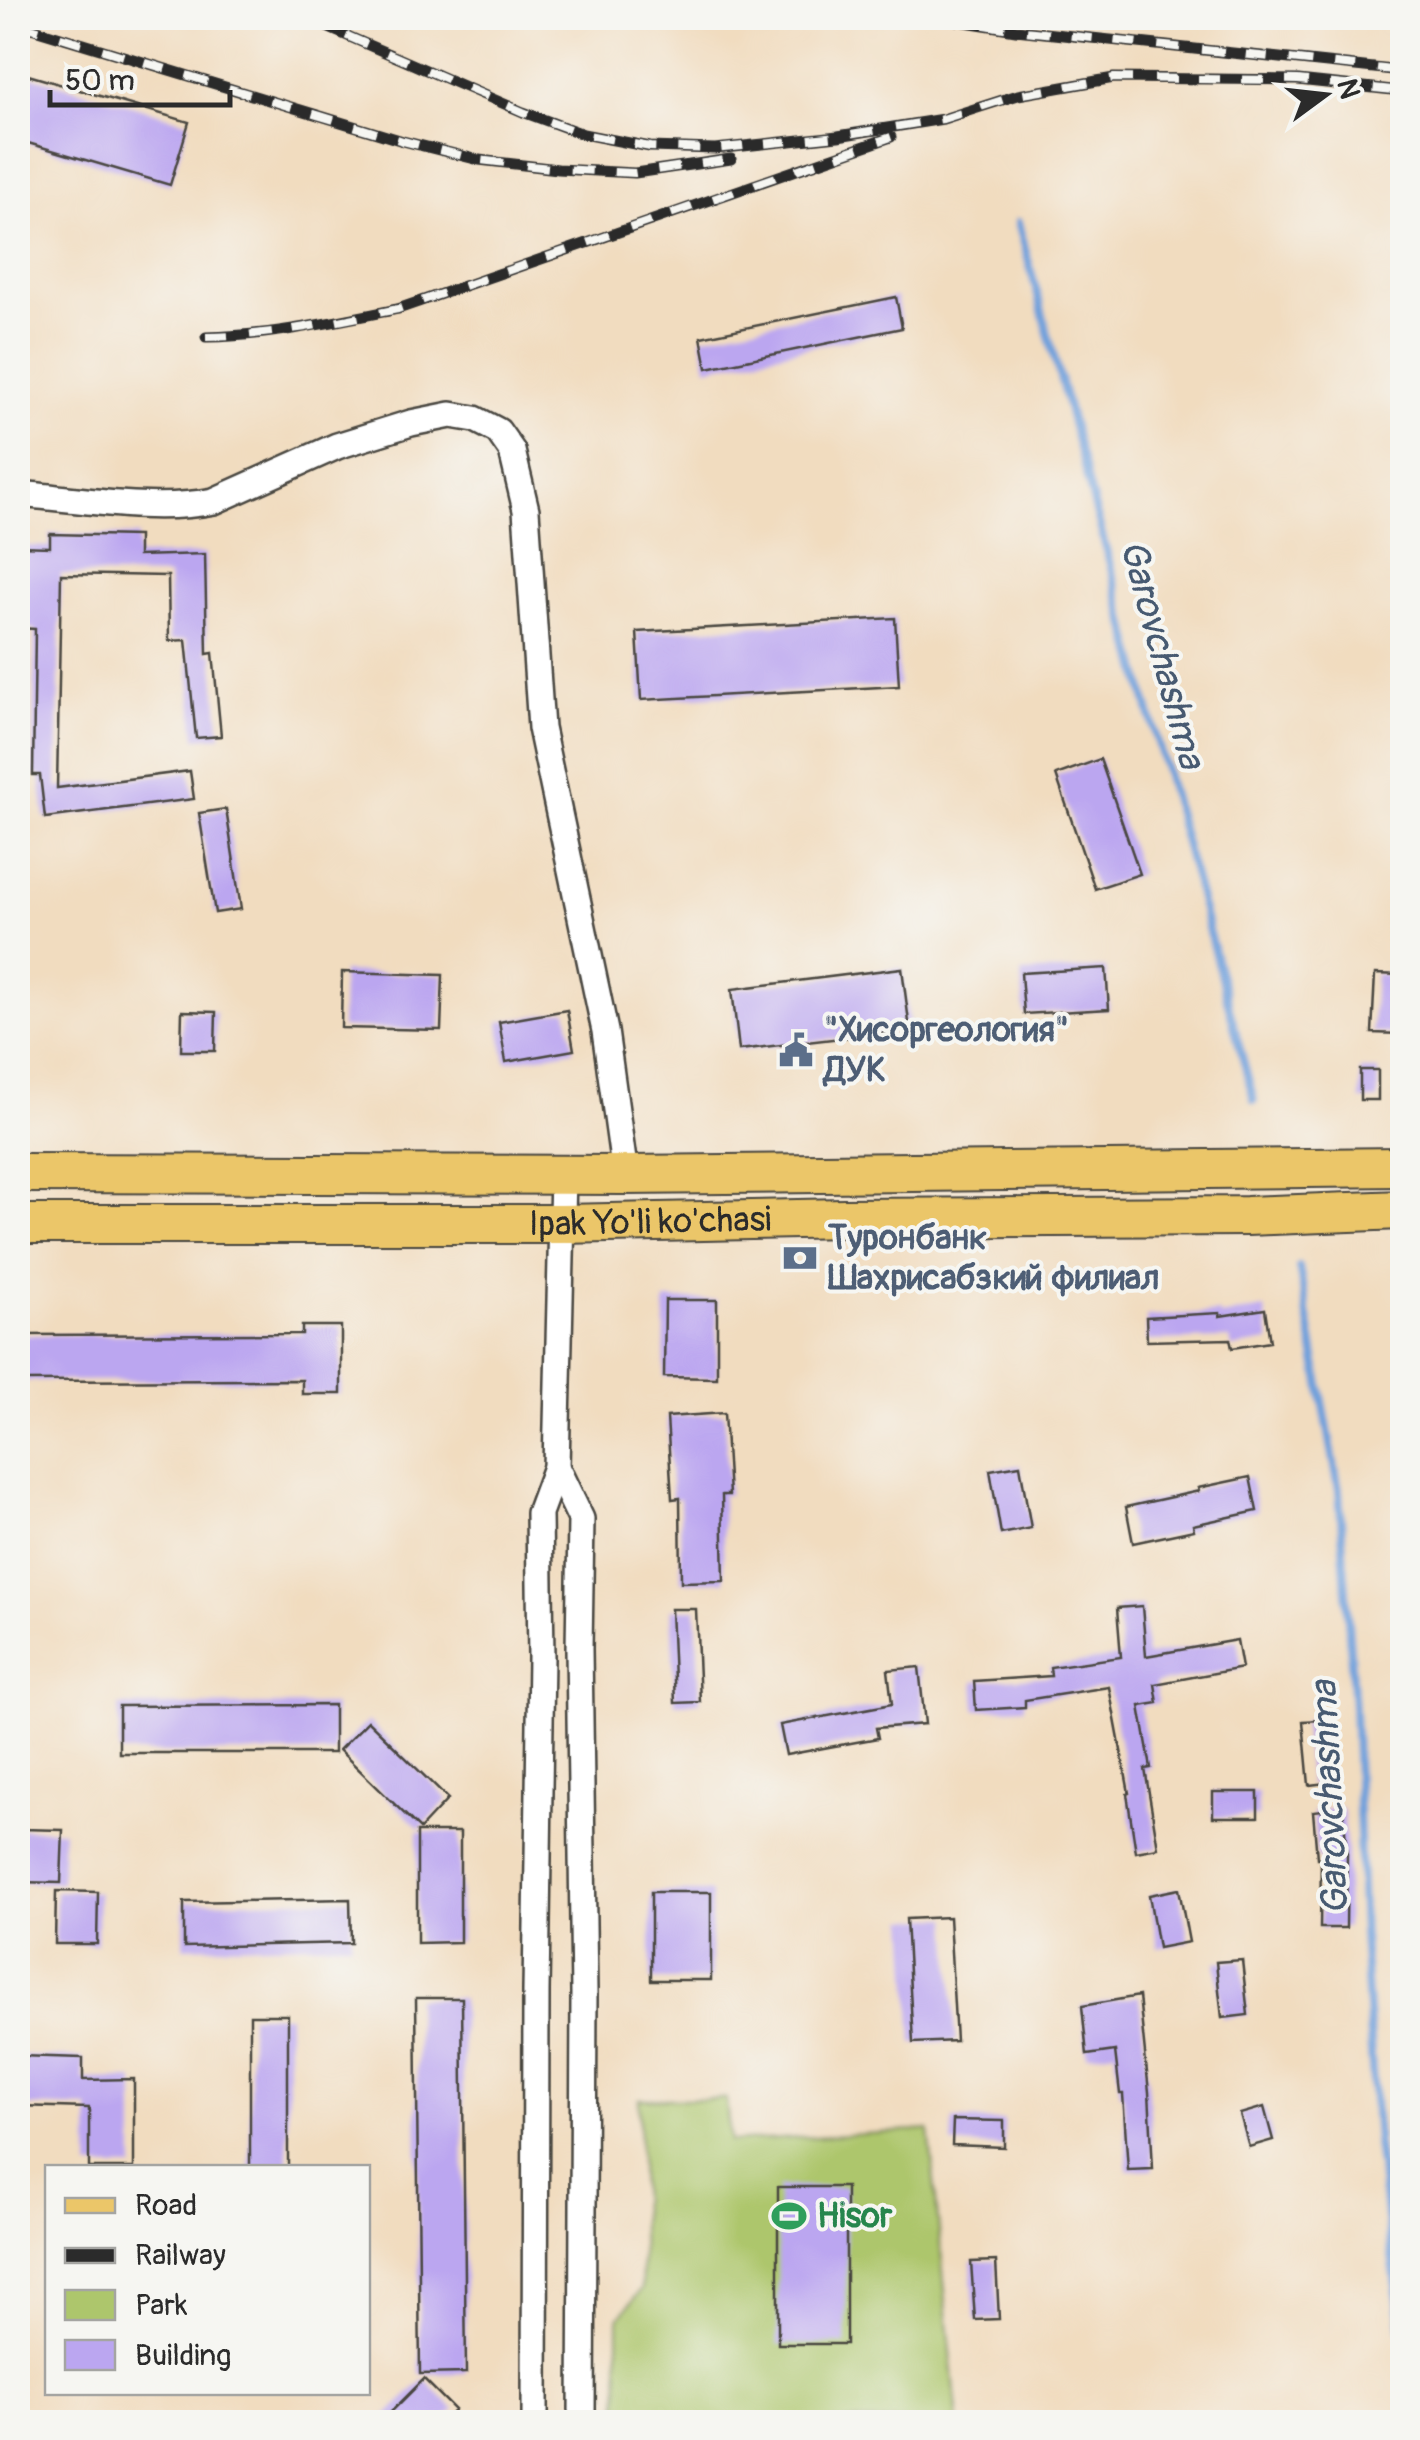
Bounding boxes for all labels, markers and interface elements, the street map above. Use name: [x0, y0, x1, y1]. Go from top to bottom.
scale bar: [50, 45, 230, 107]
north arrow: [1275, 45, 1375, 145]
text: 50 m: [65, 62, 135, 99]
text: N: [1328, 75, 1367, 103]
water label: Garovchashma: [1109, 535, 1216, 776]
place label: "Хисоргеология" ДУК: [822, 1008, 1069, 1092]
public building icon: "Хисоргеология" ДУК: [777, 1031, 815, 1069]
street label: Ipak Yo'li ko'chasi: [529, 1198, 772, 1246]
place label: Туронбанк Шахрисабзкий филиал: [827, 1216, 1159, 1300]
bank icon: Туронбанк Шахрисабзкий филиал: [781, 1239, 819, 1277]
water label: Garovchashma: [1300, 1677, 1360, 1916]
legend: [45, 2165, 370, 2395]
text: Road: [135, 2187, 197, 2224]
place label: Hisor: [817, 2194, 893, 2238]
sports icon: Hisor: [770, 2197, 808, 2235]
text: Railway: [135, 2237, 226, 2274]
text: Park: [135, 2287, 188, 2324]
text: Building: [135, 2337, 231, 2374]

